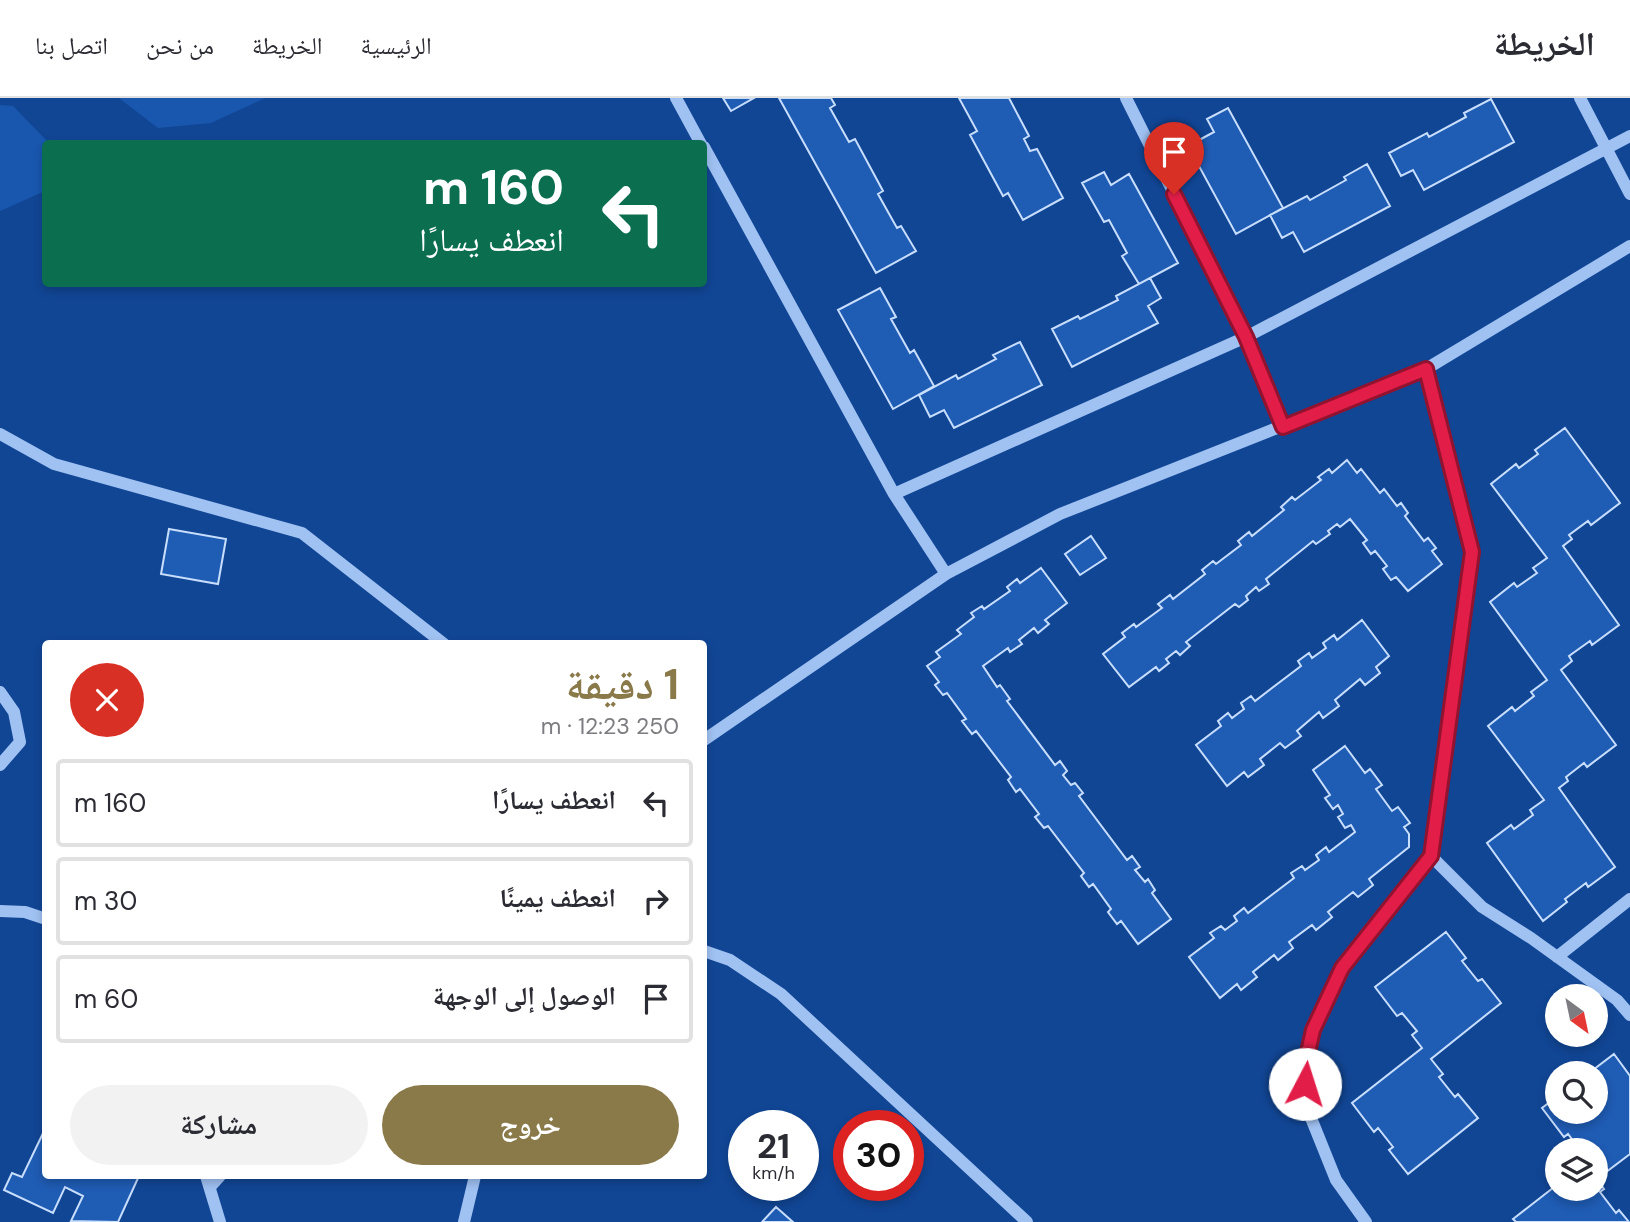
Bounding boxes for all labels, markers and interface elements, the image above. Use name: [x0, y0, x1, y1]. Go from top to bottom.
text: الخريطة: [1494, 22, 1595, 65]
text: اتصل بنا: [35, 30, 108, 61]
text: من نحن: [146, 30, 214, 61]
text: الخريطة: [252, 30, 323, 61]
text: الرئيسية: [361, 30, 432, 61]
pin: [1144, 122, 1204, 194]
icon: arrive: [1155, 133, 1193, 171]
text: 160 m: [423, 155, 564, 219]
icon: left: [588, 168, 679, 259]
text: انعطف يسارًا: [419, 219, 564, 261]
text: 1 دقيقة: [566, 657, 679, 712]
button: close: [70, 663, 144, 737]
text: 250 m · 12:23: [541, 711, 679, 741]
text: انعطف يسارًا: [492, 783, 616, 817]
icon: left: [637, 784, 675, 822]
text: 160 m: [74, 786, 146, 820]
text: انعطف يمينًا: [500, 881, 616, 915]
icon: right: [637, 882, 675, 920]
text: 30 m: [74, 884, 137, 918]
text: الوصول إلى الوجهة: [433, 979, 616, 1013]
icon: arrive: [637, 980, 675, 1018]
text: 60 m: [74, 982, 138, 1016]
north arrow: [1545, 984, 1608, 1046]
map controls: [1545, 984, 1608, 1201]
position arrow: [1268, 1047, 1342, 1121]
button: search: [1545, 1061, 1608, 1124]
button: مشاركة: [70, 1085, 368, 1165]
button: خروج: [382, 1085, 679, 1165]
speed limit sign: 30: [833, 1110, 924, 1201]
text: 21: [757, 1123, 790, 1169]
button: layers: [1545, 1138, 1608, 1201]
text: km/h: [752, 1161, 795, 1185]

